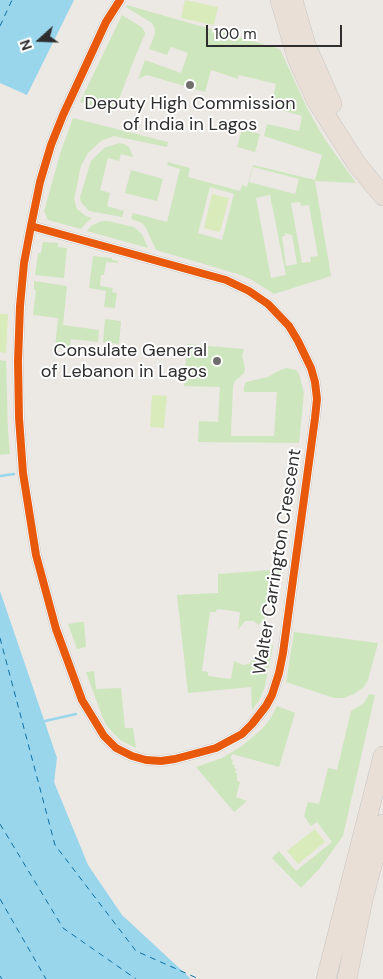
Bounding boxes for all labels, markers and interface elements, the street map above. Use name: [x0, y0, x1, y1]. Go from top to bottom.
north arrow: [15, 15, 65, 65]
scale bar: [208, 15, 344, 47]
text: 100 m: [214, 24, 257, 44]
text: N: [16, 37, 36, 53]
marker: Deputy High Commission of India in Lagos: [184, 79, 196, 91]
place label: Deputy High Commission of India in Lagos: [84, 93, 296, 136]
place label: Consulate General of Lebanon in Lagos: [41, 340, 207, 382]
marker: Consulate General of Lebanon in Lagos: [211, 355, 223, 367]
street label: Walter Carrington Crescent: [249, 447, 307, 677]

